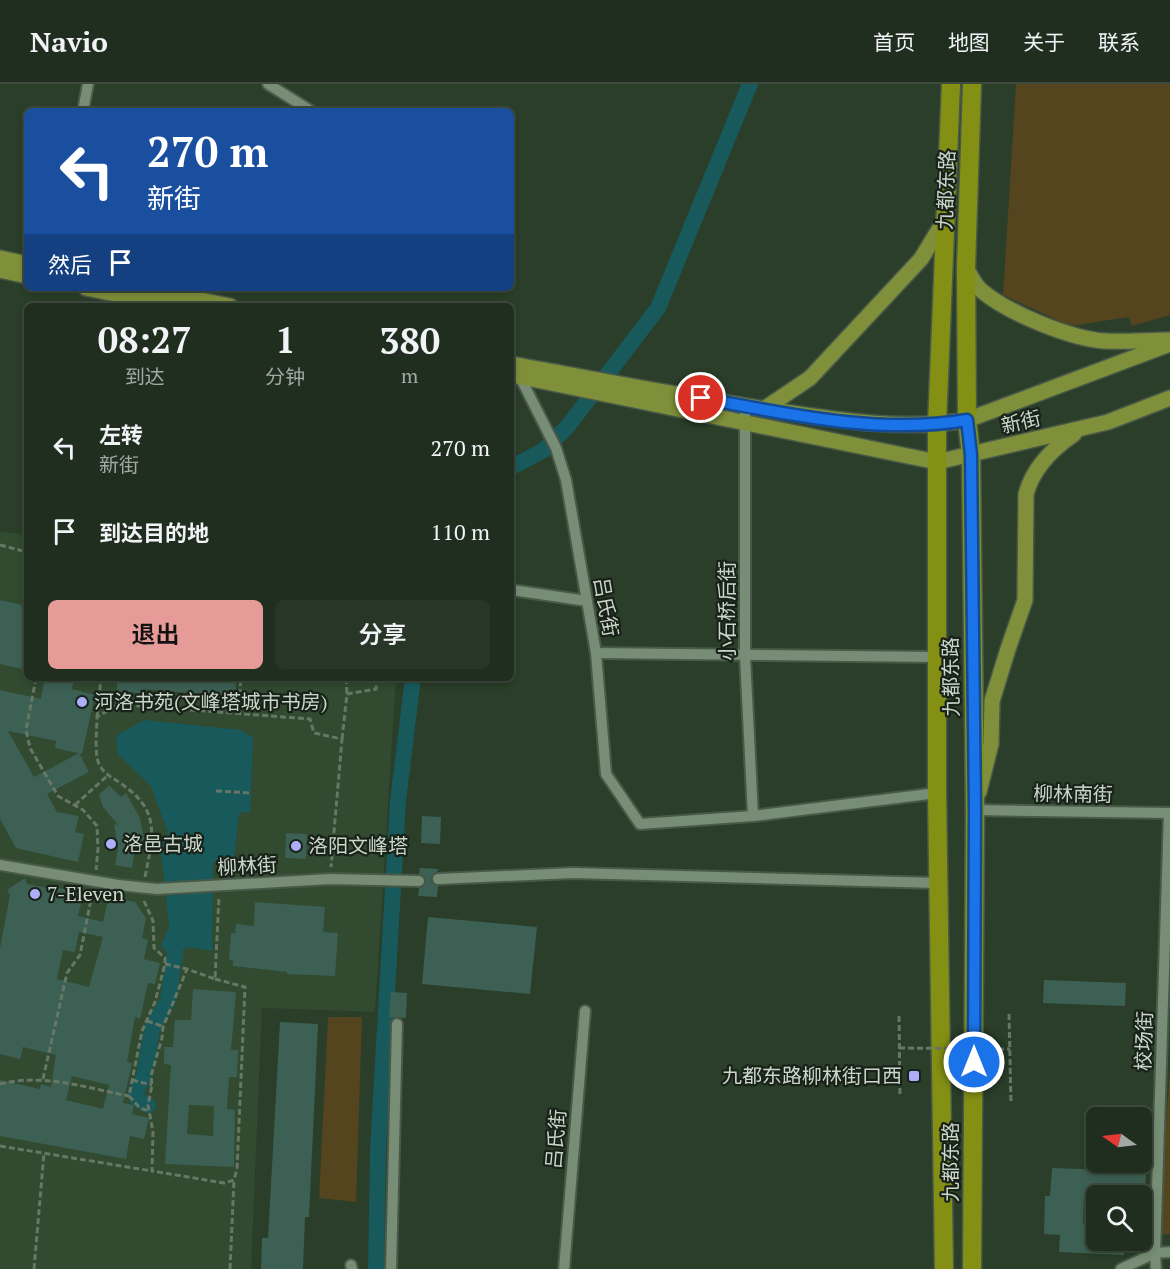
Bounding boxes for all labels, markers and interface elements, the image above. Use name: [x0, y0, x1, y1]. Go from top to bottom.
text: Navio: [30, 23, 108, 60]
text: 首页: [873, 28, 915, 56]
text: 地图: [948, 28, 990, 56]
text: 关于: [1023, 28, 1065, 56]
text: 联系: [1098, 28, 1140, 56]
text: 270 m: [147, 123, 268, 179]
icon: left: [48, 132, 126, 210]
street label: 九都东路: [931, 150, 960, 230]
text: 新街: [147, 180, 201, 216]
icon: arrive: [104, 246, 137, 279]
text: 然后: [48, 250, 92, 279]
text: 08:27: [98, 316, 192, 363]
text: 1: [275, 316, 296, 363]
text: 380: [379, 317, 440, 364]
text: m: [401, 362, 418, 389]
text: 到达: [125, 363, 165, 390]
text: 分钟: [265, 363, 305, 390]
pin: [675, 372, 726, 423]
icon: arrive: [684, 381, 717, 414]
street label: 新街: [998, 404, 1043, 439]
text: 左转: [99, 420, 143, 449]
icon: left: [48, 431, 81, 464]
text: 270 m: [430, 433, 490, 462]
text: 新街: [99, 451, 139, 478]
icon: arrive: [48, 515, 81, 548]
text: 110 m: [430, 517, 490, 546]
text: 到达目的地: [99, 518, 209, 547]
street label: 小石桥后街: [713, 561, 740, 661]
street label: 吕氏街: [588, 575, 625, 639]
button: 退出: [48, 600, 263, 669]
button: 分享: [275, 600, 490, 669]
street label: 九都东路: [936, 637, 965, 717]
place label: 河洛书苑(文峰塔城市书房): [94, 688, 328, 715]
marker: 河洛书苑(文峰塔城市书房): [75, 695, 89, 709]
street label: 柳林南街: [1033, 779, 1113, 808]
place label: 洛邑古城: [123, 830, 203, 857]
place label: 洛阳文峰塔: [308, 832, 408, 859]
marker: 洛邑古城: [104, 837, 118, 851]
marker: 洛阳文峰塔: [289, 839, 303, 853]
street label: 柳林街: [216, 850, 278, 881]
place label: 7-Eleven: [47, 880, 124, 907]
marker: 7-Eleven: [28, 887, 42, 901]
street label: 校场街: [1129, 1011, 1158, 1071]
position arrow: [942, 1030, 1006, 1094]
place label: 九都东路柳林街口西: [722, 1062, 902, 1089]
marker: 九都东路柳林街口西: [907, 1069, 921, 1083]
north arrow: [1086, 1107, 1152, 1173]
map controls: [1086, 1107, 1152, 1251]
street label: 吕氏街: [539, 1108, 572, 1170]
street label: 九都东路: [937, 1122, 964, 1202]
button: search: [1086, 1185, 1152, 1251]

